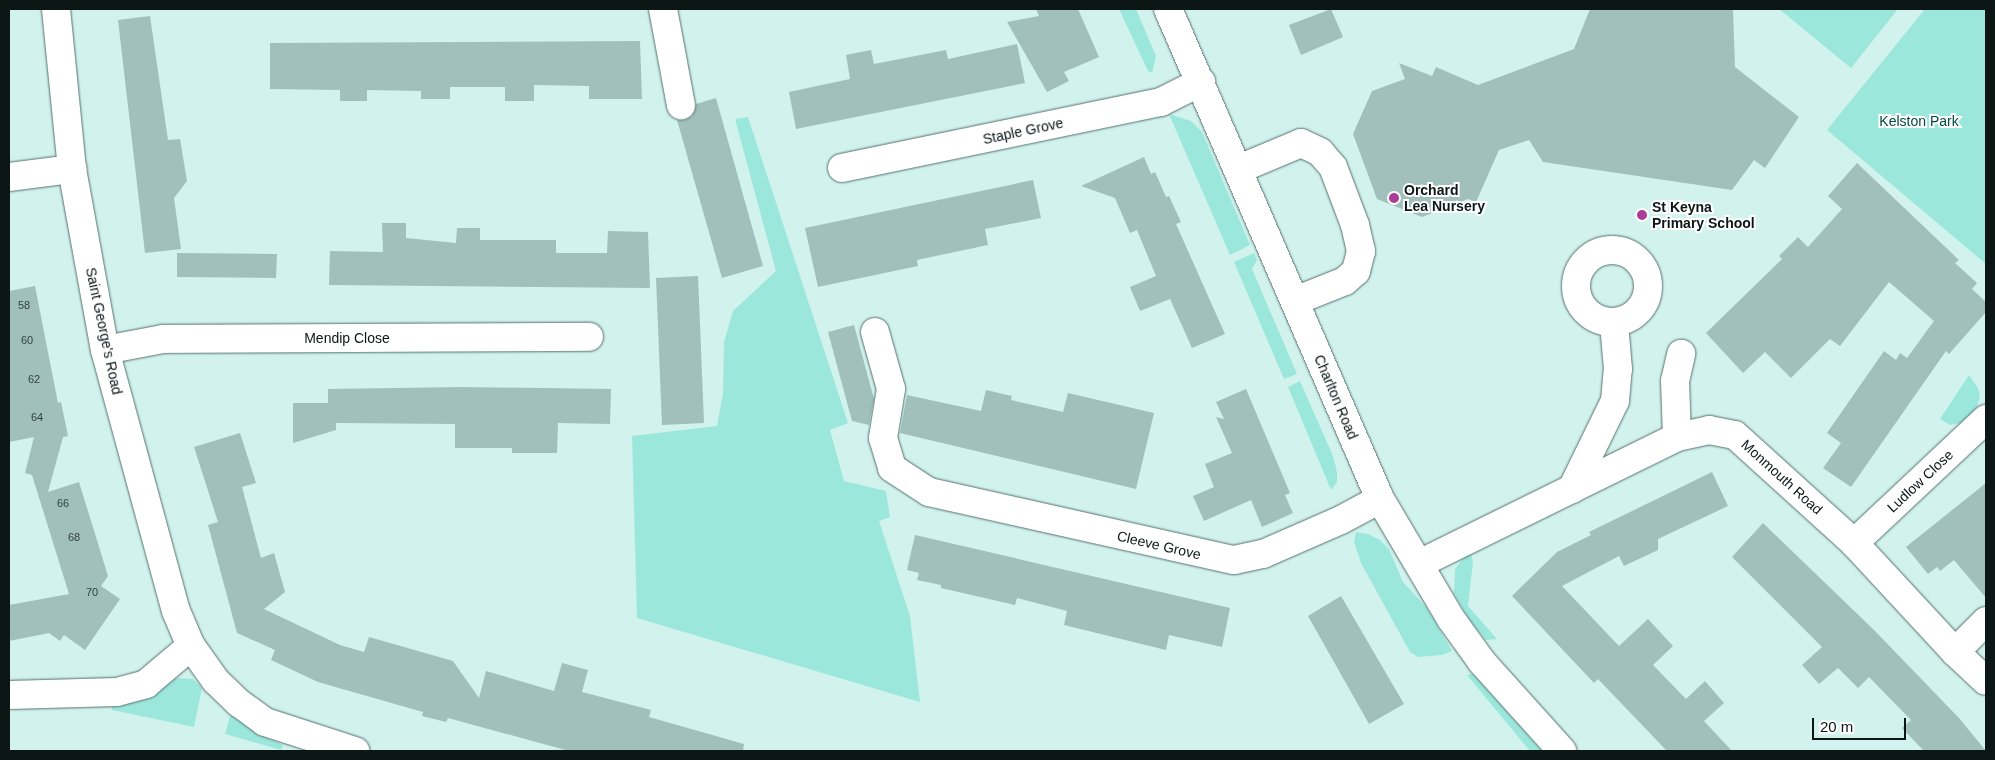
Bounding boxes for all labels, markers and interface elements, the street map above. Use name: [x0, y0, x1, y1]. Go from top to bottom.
park label: Kelston Park: [1879, 113, 1959, 129]
street label: Staple Grove: [981, 114, 1065, 148]
place label: Orchard Lea Nursery: [1404, 182, 1485, 214]
marker: Orchard Lea Nursery: [1388, 192, 1400, 204]
place label: St Keyna Primary School: [1652, 199, 1755, 232]
marker: St Keyna Primary School: [1636, 209, 1648, 221]
street label: Saint George's Road: [82, 266, 126, 396]
house number: 58: [18, 298, 30, 312]
street label: Mendip Close: [304, 330, 390, 346]
house number: 60: [21, 333, 33, 347]
street label: Charlton Road: [1311, 352, 1361, 442]
house number: 62: [28, 372, 40, 386]
house number: 64: [31, 410, 43, 424]
street label: Monmouth Road: [1738, 436, 1826, 518]
street label: Ludlow Close: [1884, 446, 1956, 516]
house number: 66: [57, 496, 69, 510]
street label: Cleeve Grove: [1115, 527, 1203, 563]
house number: 68: [68, 530, 80, 544]
house number: 70: [86, 585, 98, 599]
scale bar: [1815, 708, 1909, 740]
text: 20 m: [1820, 718, 1853, 735]

